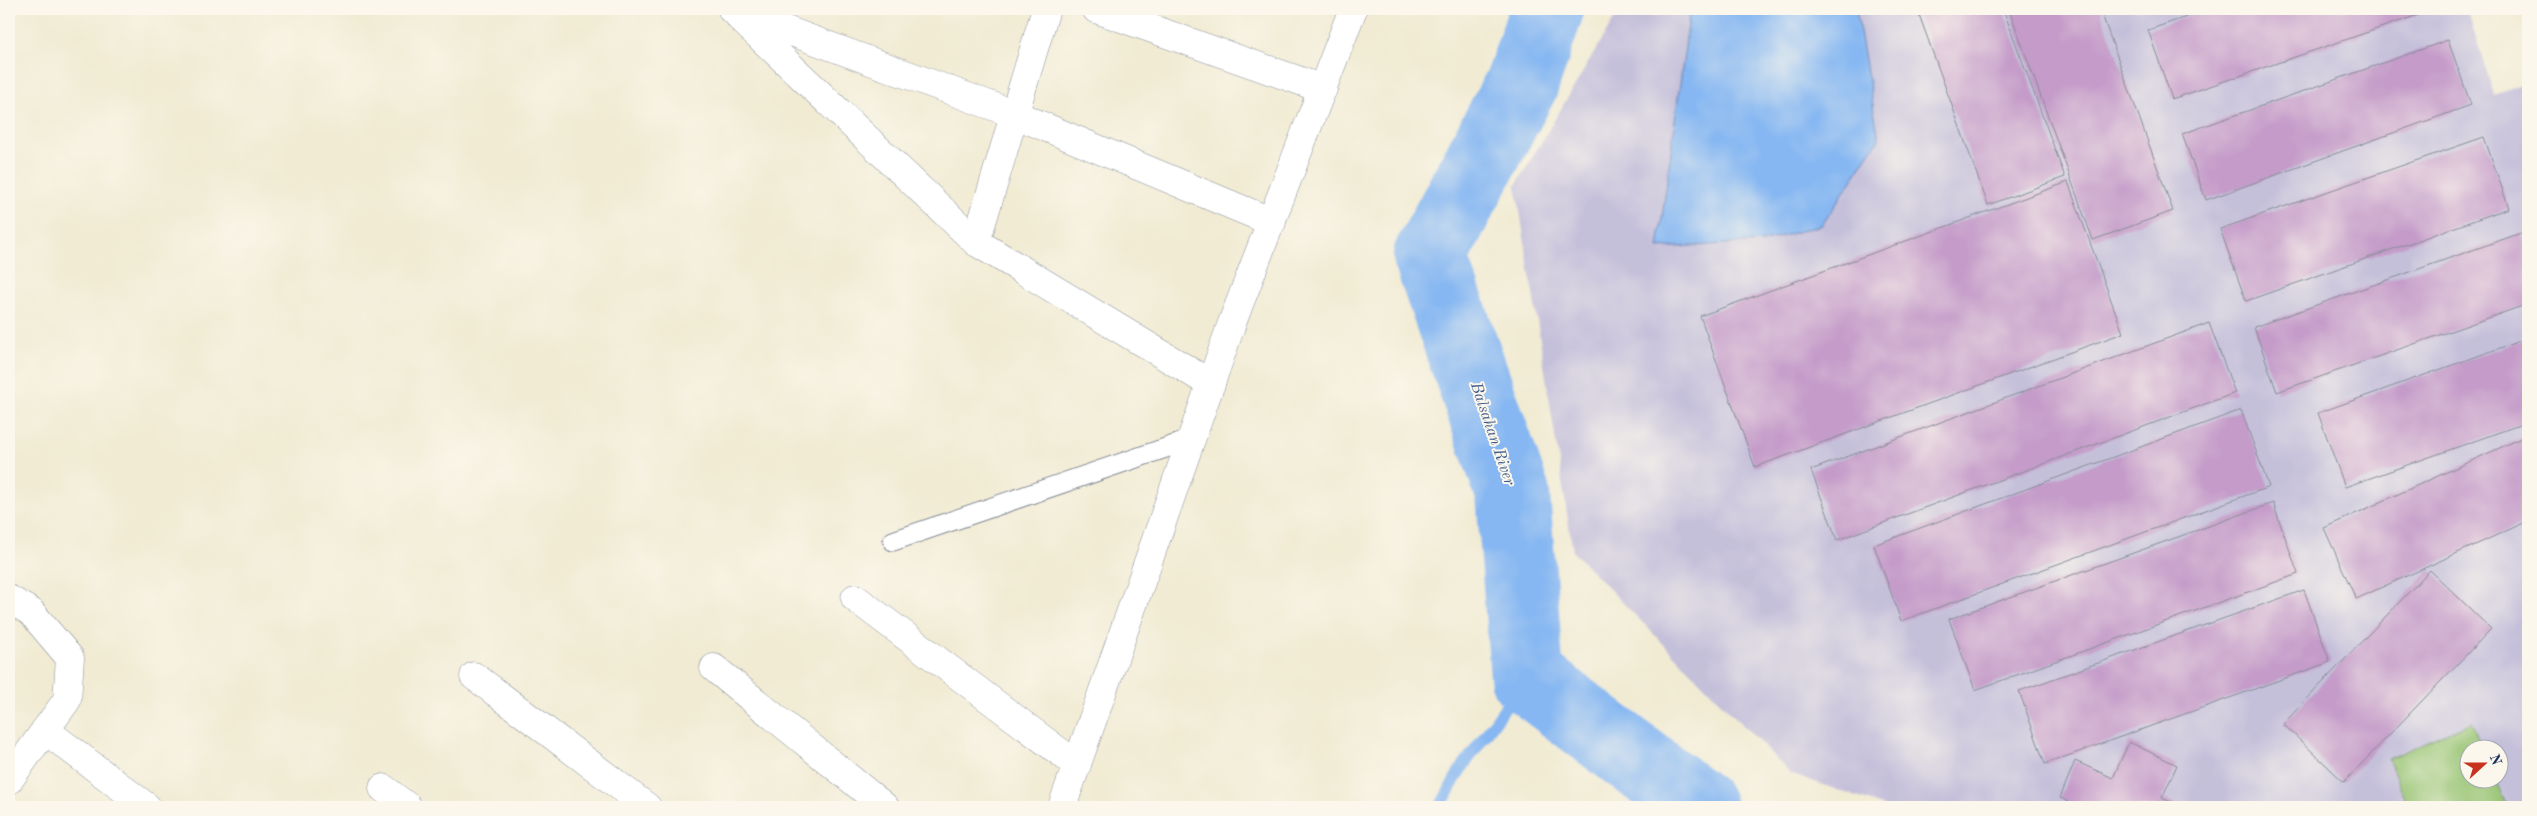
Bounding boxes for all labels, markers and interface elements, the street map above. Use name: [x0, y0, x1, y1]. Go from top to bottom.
water label: Balsahan River: [1467, 379, 1517, 489]
north arrow: [2460, 738, 2510, 788]
text: N: [2487, 752, 2504, 767]

